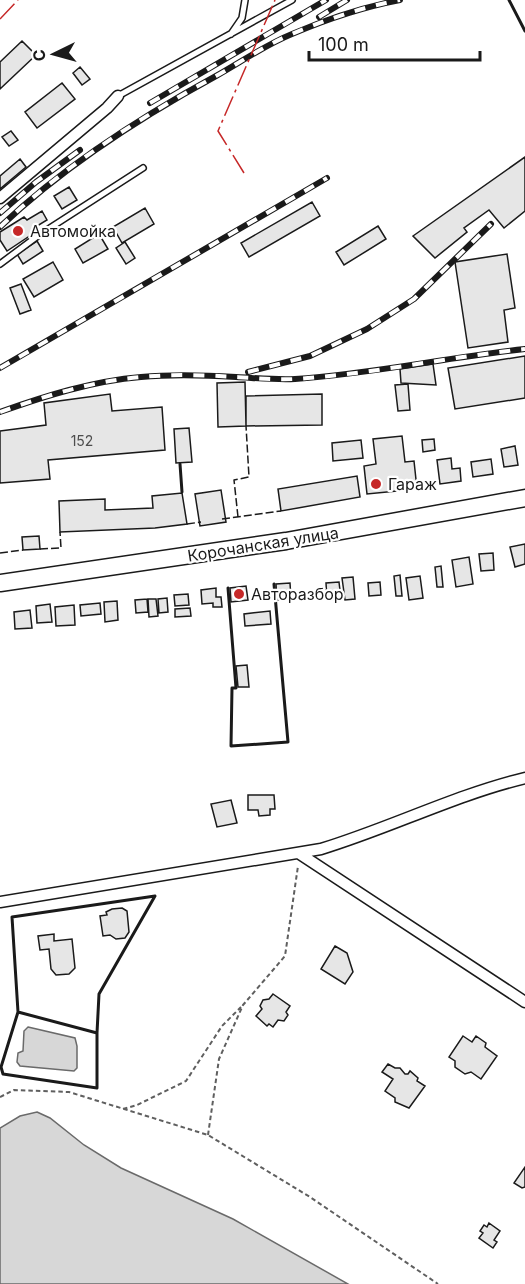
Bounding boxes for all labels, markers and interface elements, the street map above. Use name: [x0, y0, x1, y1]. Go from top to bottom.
north arrow: [24, 24, 84, 84]
scale bar: [309, 24, 480, 62]
text: 100 m: [318, 34, 369, 55]
text: С: [29, 48, 50, 62]
place label: Автомойка: [30, 221, 116, 241]
marker: Автомойка: [11, 224, 25, 238]
house number: 152: [71, 432, 93, 449]
place label: Гараж: [388, 474, 437, 494]
marker: Гараж: [369, 477, 383, 491]
street label: Корочанская улица: [186, 522, 340, 566]
place label: Авторазбор: [251, 584, 344, 604]
marker: Авторазбор: [232, 587, 246, 601]

